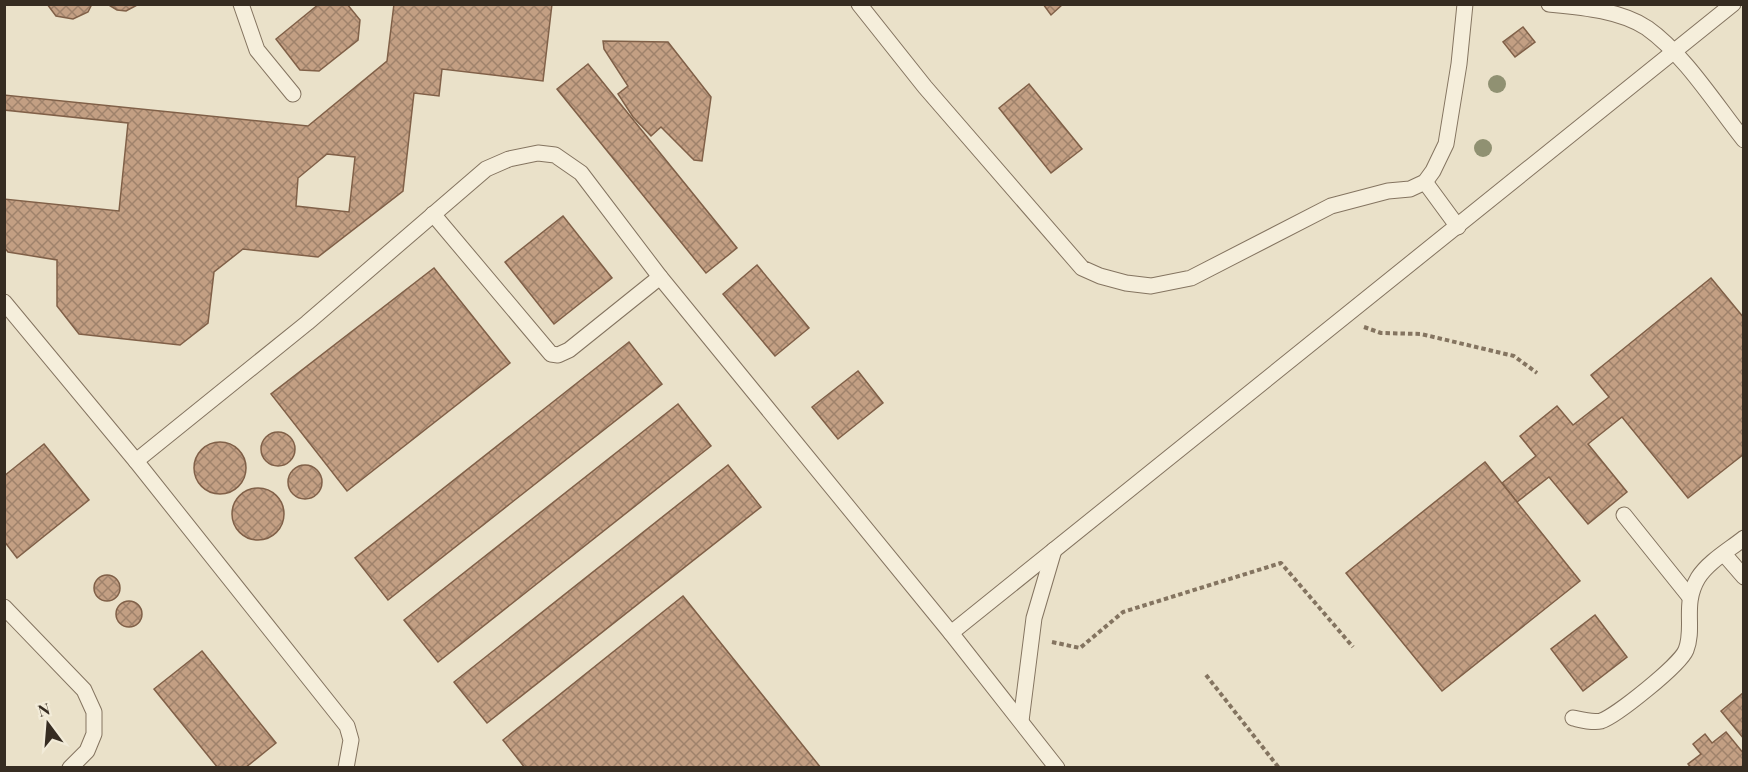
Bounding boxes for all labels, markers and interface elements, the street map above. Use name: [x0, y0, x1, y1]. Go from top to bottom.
north arrow: [18, 694, 78, 754]
text: N: [35, 697, 53, 721]

